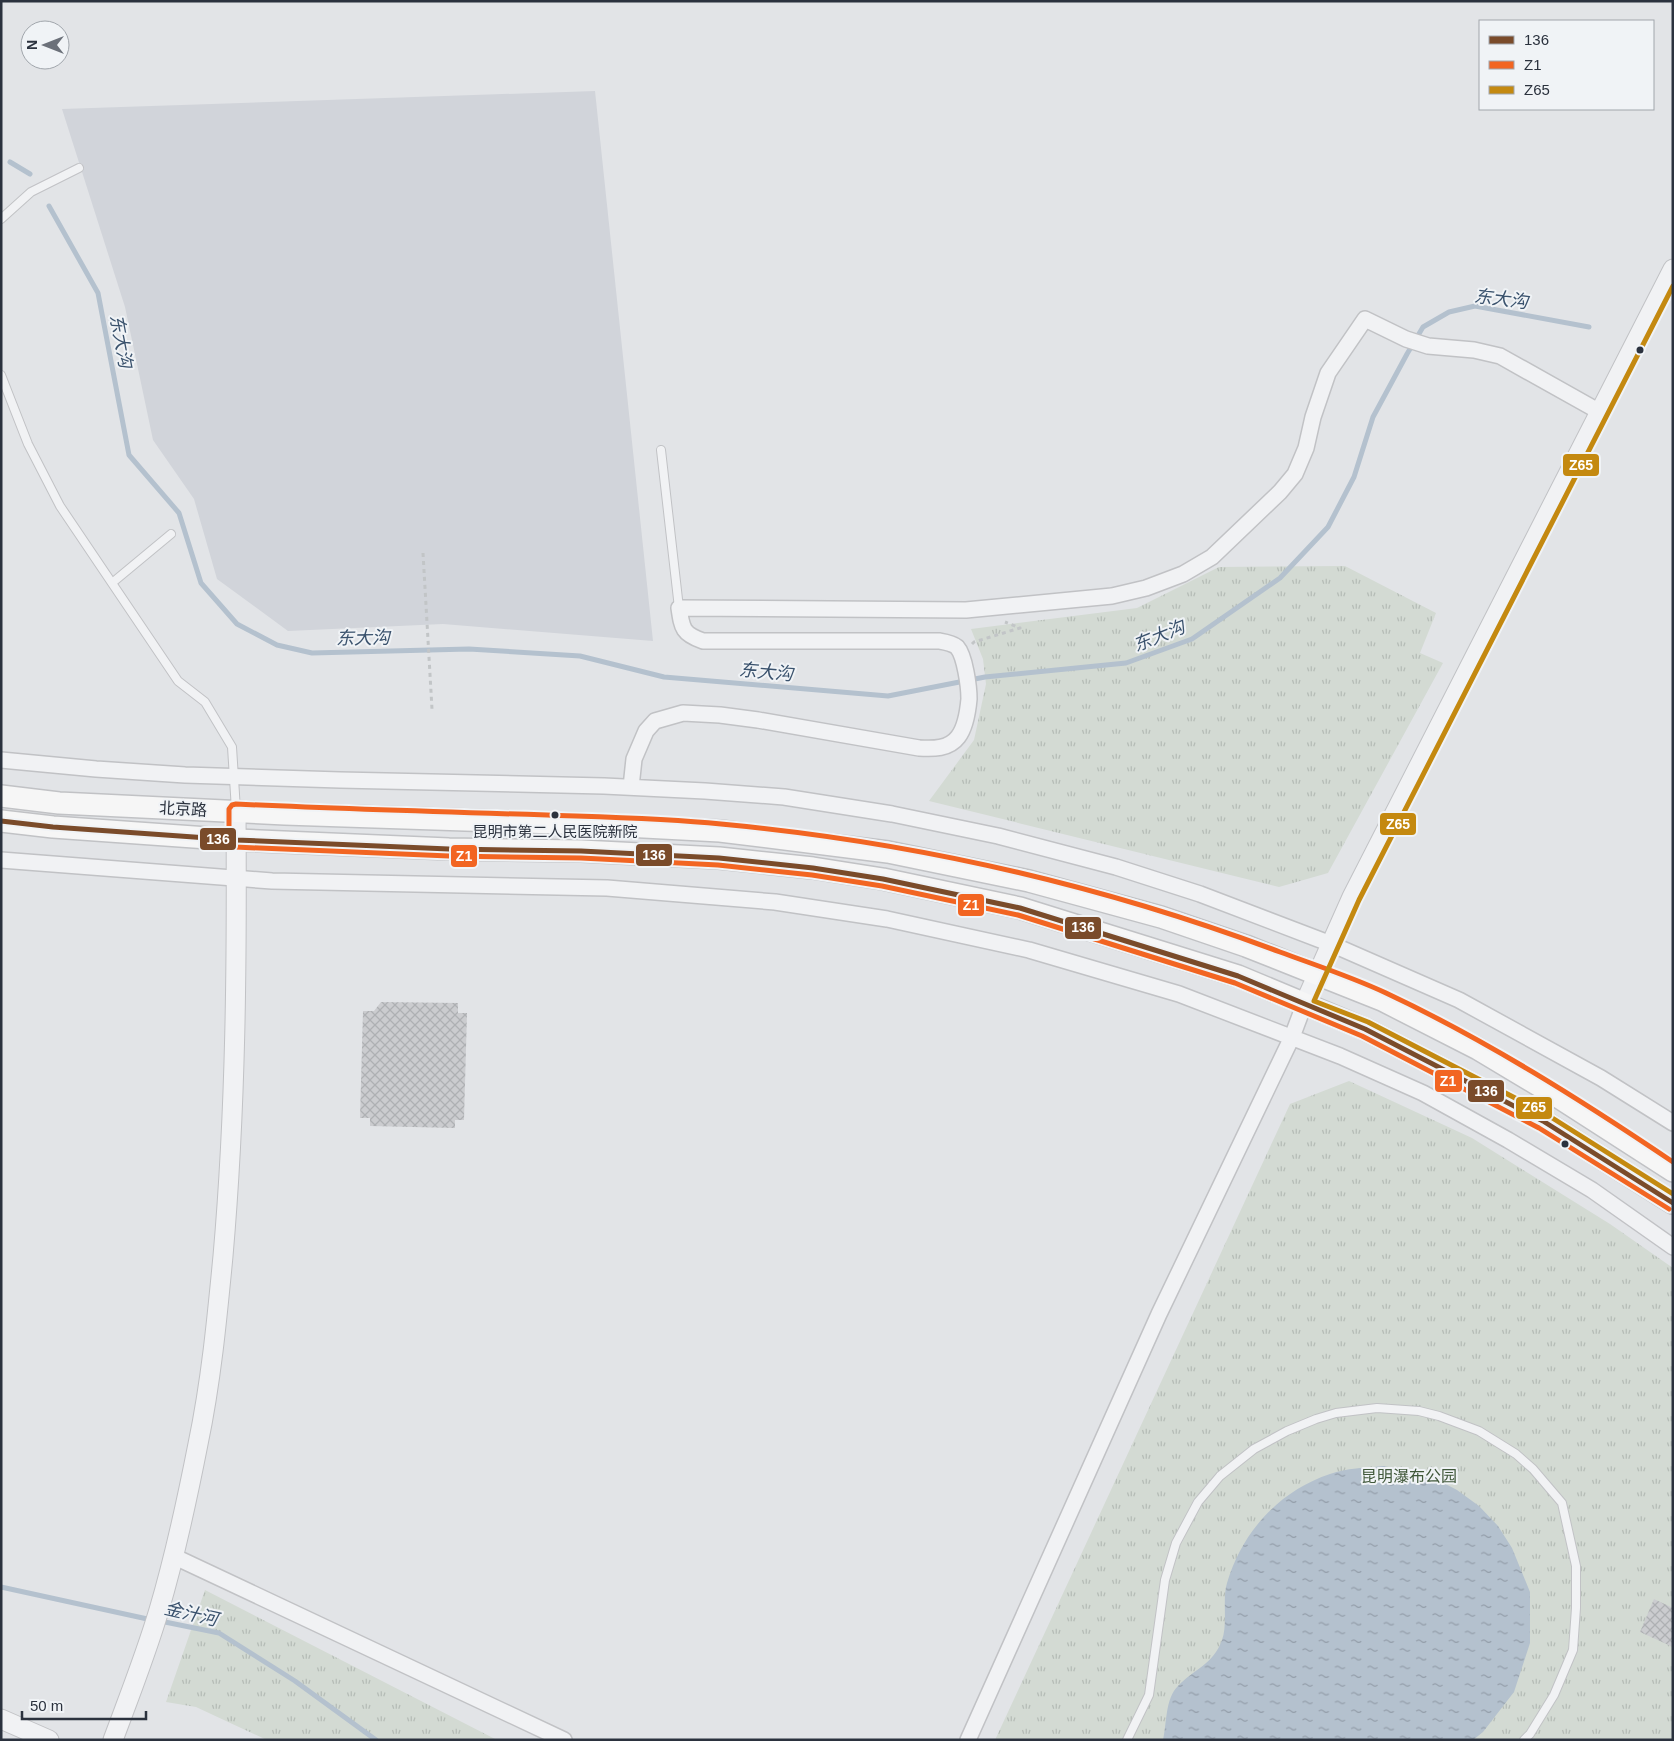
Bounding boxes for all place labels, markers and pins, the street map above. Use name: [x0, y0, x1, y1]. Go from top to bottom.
unlabelled marker: [1635, 345, 1645, 355]
marker: 昆明市第二人民医院新院: [550, 810, 560, 820]
place label: 昆明市第二人民医院新院: [472, 823, 638, 840]
unlabelled marker: [1560, 1139, 1570, 1149]

